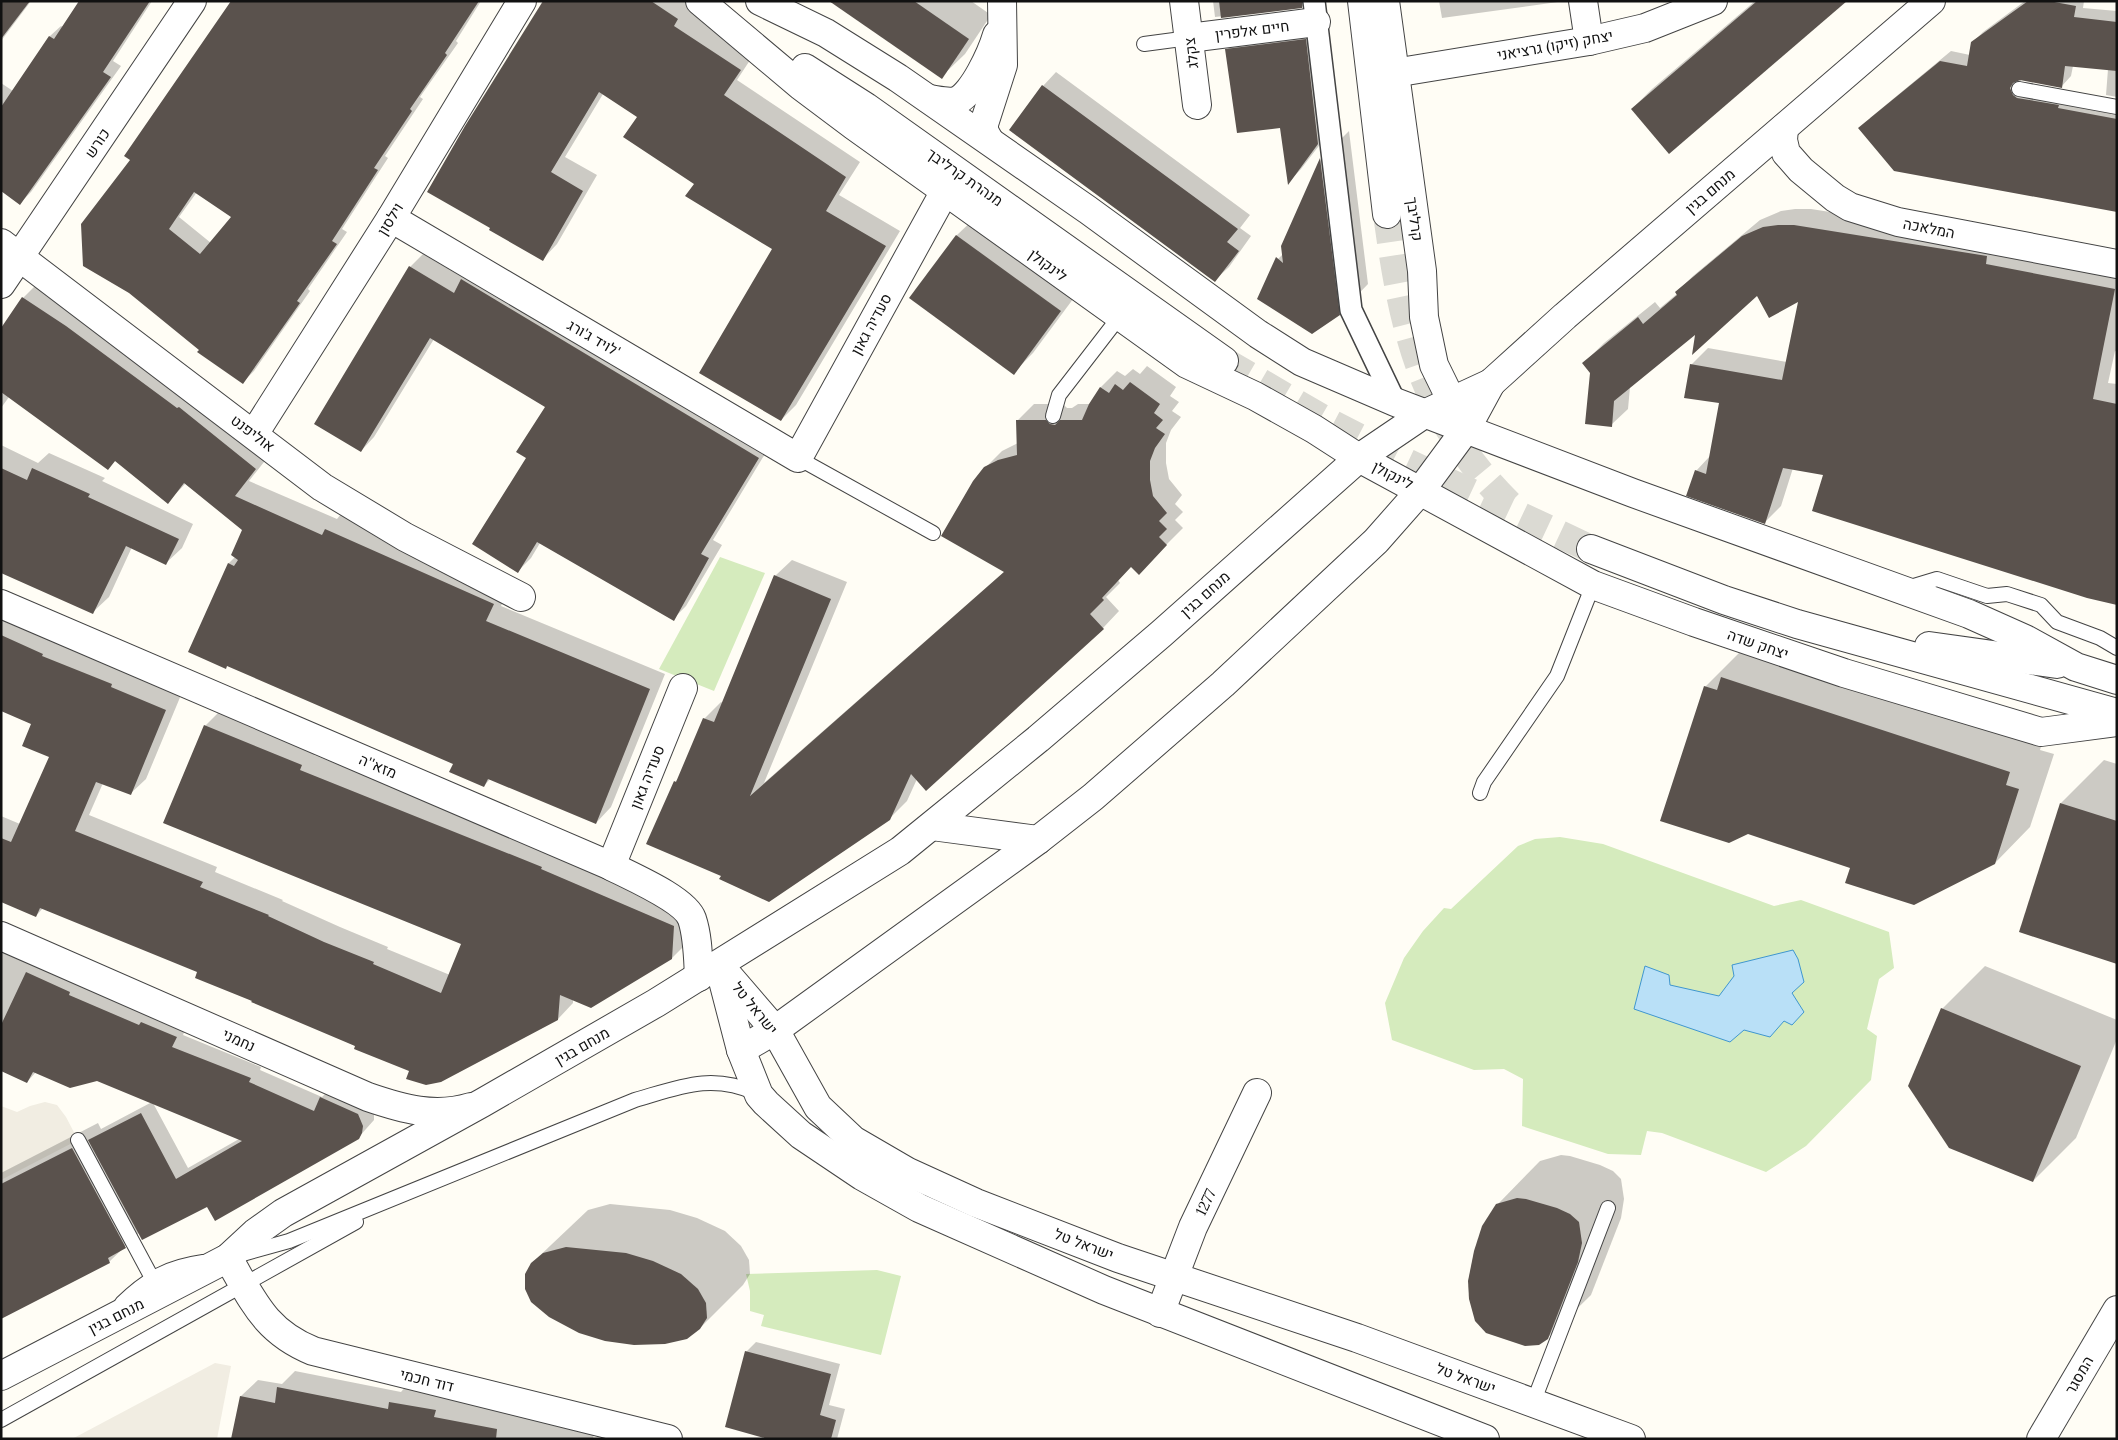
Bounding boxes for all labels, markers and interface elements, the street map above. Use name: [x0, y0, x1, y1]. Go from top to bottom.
street label: חיים אלפרין: [1214, 16, 1290, 44]
street label: יצחק (זיקו) גרציאני: [1496, 25, 1615, 66]
street label: צקלג: [1180, 36, 1202, 70]
street label: כורש: [80, 125, 114, 161]
street label: מנהרת קרליבך: [923, 144, 1007, 210]
street label: מנחם בגין: [1681, 164, 1739, 218]
street label: קרליבך: [1403, 196, 1427, 242]
street label: וילסון: [373, 199, 407, 239]
street label: המלאכה: [1901, 214, 1957, 242]
street label: לינקולן: [1025, 245, 1071, 286]
street label: סעדיה גאון: [846, 290, 896, 358]
street label: לויד ג'ורג': [564, 315, 624, 361]
street label: אוליפנט: [227, 410, 279, 456]
street label: לינקולן: [1369, 457, 1417, 493]
street label: מנחם בגין: [1176, 567, 1234, 621]
street label: יצחק שדה: [1725, 625, 1791, 663]
street label: סעדיה גאון: [626, 742, 668, 812]
street label: מזא''ה: [356, 750, 400, 782]
street label: ישראל טל: [728, 978, 782, 1038]
street label: מנחם בגין: [551, 1023, 613, 1069]
street label: נחמני: [220, 1024, 258, 1056]
street label: 1277: [1191, 1185, 1220, 1218]
street label: ישראל טל: [1052, 1224, 1116, 1264]
street label: מנחם בגין: [85, 1294, 147, 1338]
street label: המסגר: [2061, 1352, 2097, 1398]
street label: ישראל טל: [1434, 1358, 1498, 1398]
street label: דוד חכמי: [398, 1364, 456, 1396]

